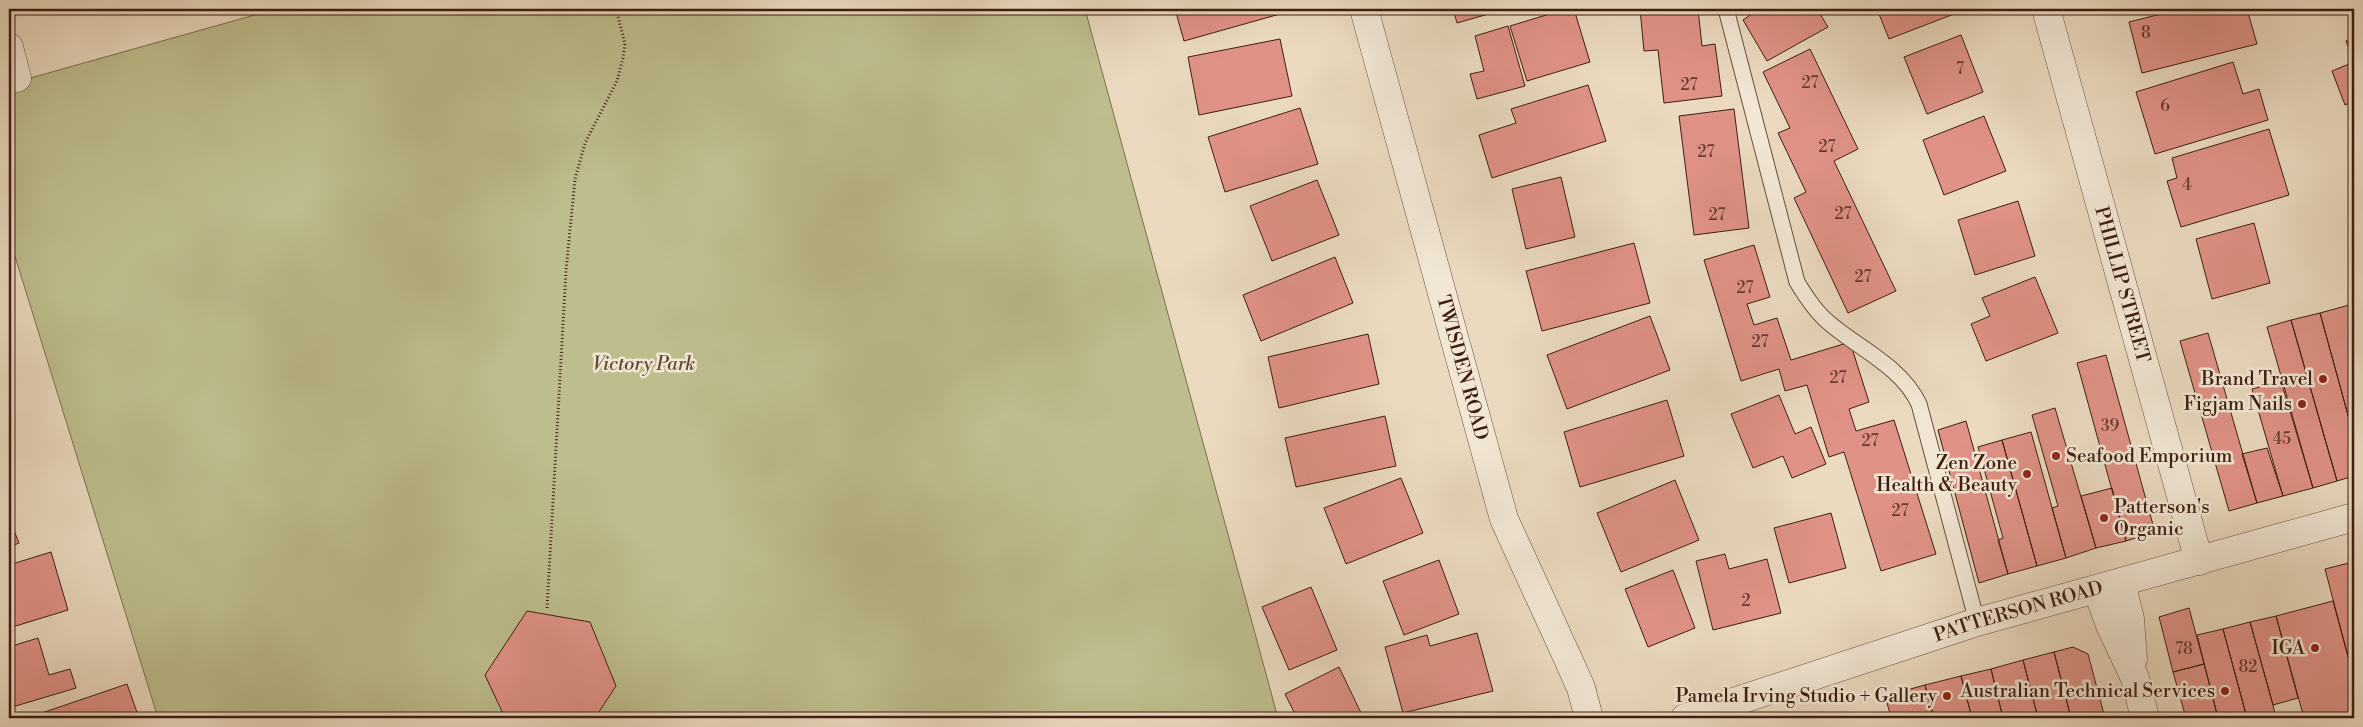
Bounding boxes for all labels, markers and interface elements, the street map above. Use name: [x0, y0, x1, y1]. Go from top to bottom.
house number: 8: [2141, 23, 2151, 43]
house number: 7: [1956, 59, 1964, 79]
house number: 27: [1801, 73, 1819, 93]
house number: 27: [1680, 75, 1698, 95]
house number: 6: [2160, 96, 2170, 116]
house number: 27: [1818, 137, 1836, 157]
house number: 27: [1697, 142, 1715, 162]
house number: 4: [2182, 175, 2192, 195]
house number: 27: [1834, 204, 1852, 224]
street label: PHILLIP STREET: [2089, 204, 2156, 366]
house number: 27: [1708, 205, 1726, 225]
house number: 27: [1854, 267, 1872, 287]
house number: 27: [1736, 278, 1754, 298]
street label: TWISDEN ROAD: [1431, 293, 1494, 443]
house number: 27: [1751, 332, 1769, 352]
park label: Victory Park: [593, 352, 695, 376]
place label: Brand Travel: [2200, 367, 2313, 391]
house number: 27: [1829, 368, 1847, 388]
marker: Brand Travel: [2317, 373, 2329, 385]
place label: Figjam Nails: [2184, 392, 2292, 416]
marker: Figjam Nails: [2296, 398, 2308, 410]
house number: 39: [2101, 416, 2120, 436]
house number: 45: [2273, 429, 2291, 449]
house number: 27: [1861, 431, 1879, 451]
place label: Seafood Emporium: [2066, 444, 2233, 468]
marker: Seafood Emporium: [2050, 450, 2062, 462]
place label: Zen Zone Health & Beauty: [1876, 451, 2018, 497]
marker: Zen Zone Health & Beauty: [2021, 468, 2033, 480]
place label: Patterson's Organic: [2114, 495, 2210, 541]
house number: 27: [1891, 501, 1909, 521]
marker: Patterson's Organic: [2098, 512, 2110, 524]
street label: PATTERSON ROAD: [1931, 576, 2106, 647]
house number: 2: [1741, 591, 1751, 611]
place label: IGA: [2272, 636, 2306, 660]
house number: 78: [2175, 639, 2193, 659]
marker: IGA: [2309, 642, 2321, 654]
house number: 82: [2239, 657, 2257, 677]
place label: Australian Technical Services: [1960, 679, 2215, 703]
place label: Pamela Irving Studio + Gallery: [1675, 684, 1938, 708]
marker: Australian Technical Services: [2219, 685, 2231, 697]
marker: Pamela Irving Studio + Gallery: [1941, 690, 1953, 702]

